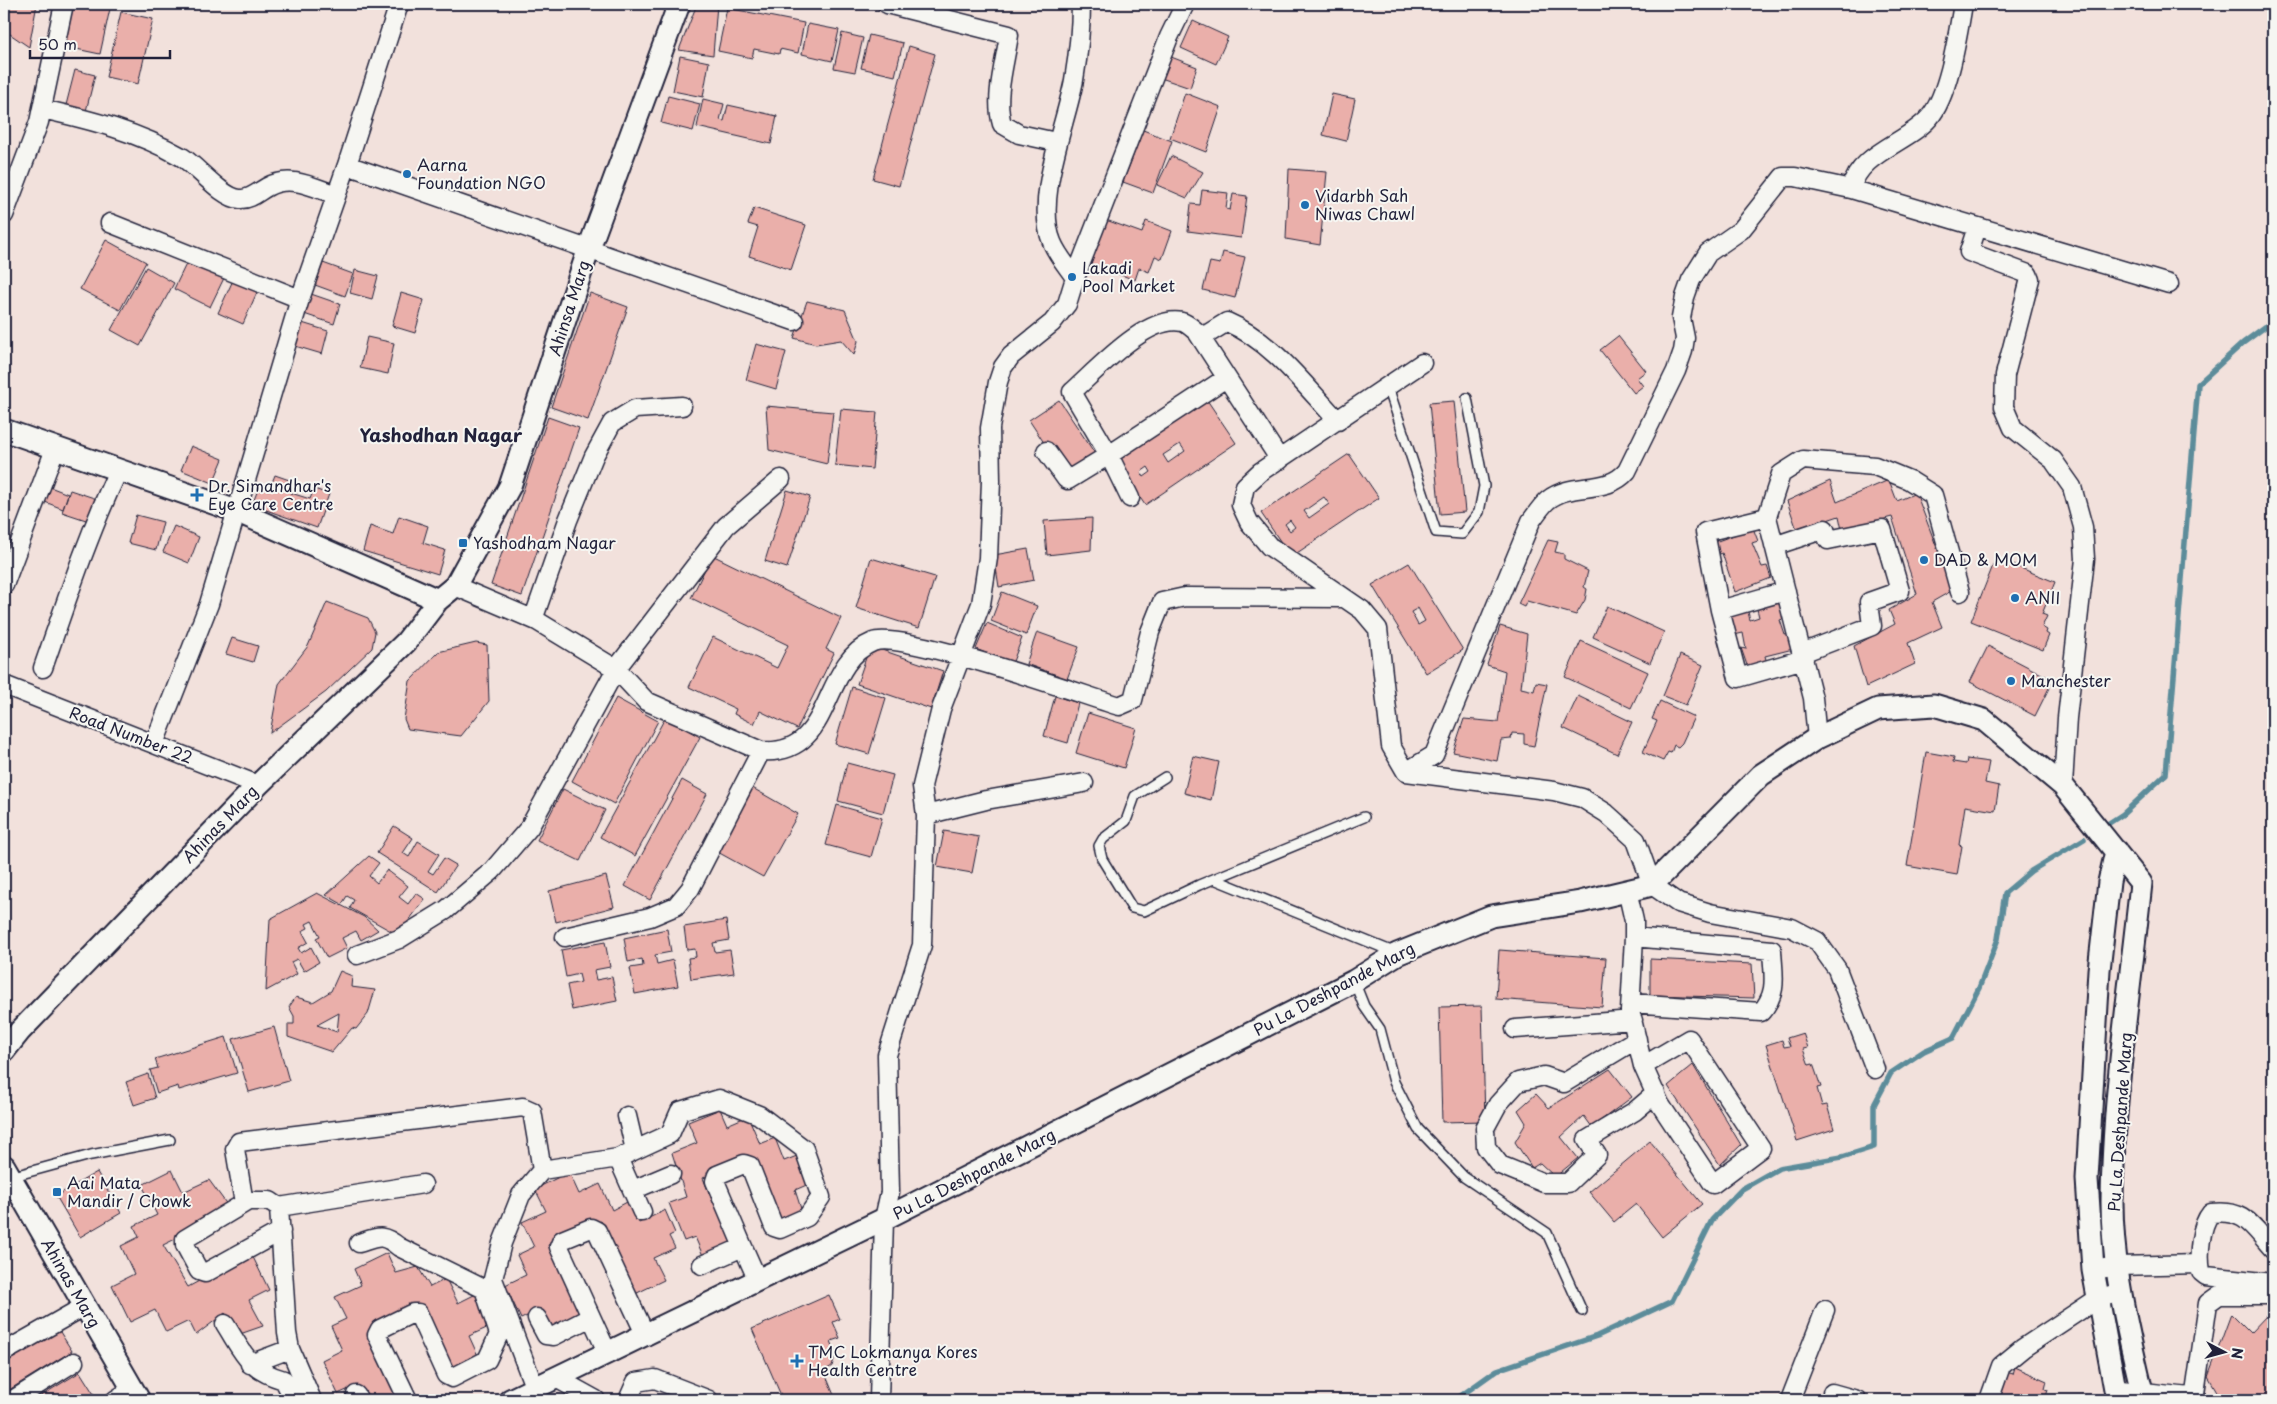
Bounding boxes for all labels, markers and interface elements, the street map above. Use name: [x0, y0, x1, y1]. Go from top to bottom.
scale bar: [30, 28, 170, 60]
text: 50 m: [38, 32, 77, 55]
place label: Aarna Foundation NGO: [417, 152, 546, 194]
marker: Aarna Foundation NGO: [401, 168, 413, 180]
place label: Vidarbh Sah Niwas Chawl: [1315, 183, 1415, 225]
marker: Vidarbh Sah Niwas Chawl: [1299, 199, 1311, 211]
place label: Lakadi Pool Market: [1082, 255, 1175, 297]
street label: Ahinsa Marg: [541, 257, 595, 359]
marker: Lakadi Pool Market: [1066, 271, 1078, 283]
district label: Yashodhan Nagar: [360, 421, 523, 448]
place label: Dr. Simandhar's Eye Care Centre: [208, 473, 333, 515]
marker: Dr. Simandhar's Eye Care Centre: [190, 488, 204, 502]
place label: Yashodham Nagar: [473, 530, 616, 554]
marker: Yashodham Nagar: [457, 537, 469, 549]
place label: DAD & MOM: [1934, 547, 2037, 571]
marker: DAD & MOM: [1918, 554, 1930, 566]
place label: ANII: [2025, 585, 2060, 609]
marker: ANII: [2009, 592, 2021, 604]
place label: Manchester: [2021, 668, 2111, 692]
marker: Manchester: [2005, 675, 2017, 687]
street label: Road Number 22: [66, 699, 197, 769]
street label: Ahinas Marg: [176, 779, 263, 868]
street label: Pu La Deshpande Marg: [1249, 935, 1418, 1041]
street label: Pu La Deshpande Marg: [2101, 1031, 2137, 1212]
street label: Pu La Deshpande Marg: [888, 1122, 1059, 1225]
place label: Aai Mata Mandir / Chowk: [67, 1170, 191, 1212]
marker: Aai Mata Mandir / Chowk: [51, 1186, 63, 1198]
street label: Ahinas Marg: [36, 1233, 107, 1332]
north arrow: [2200, 1326, 2250, 1376]
place label: TMC Lokmanya Kores Health Centre: [808, 1339, 978, 1381]
text: N: [2226, 1347, 2248, 1360]
marker: TMC Lokmanya Kores Health Centre: [790, 1354, 804, 1368]

